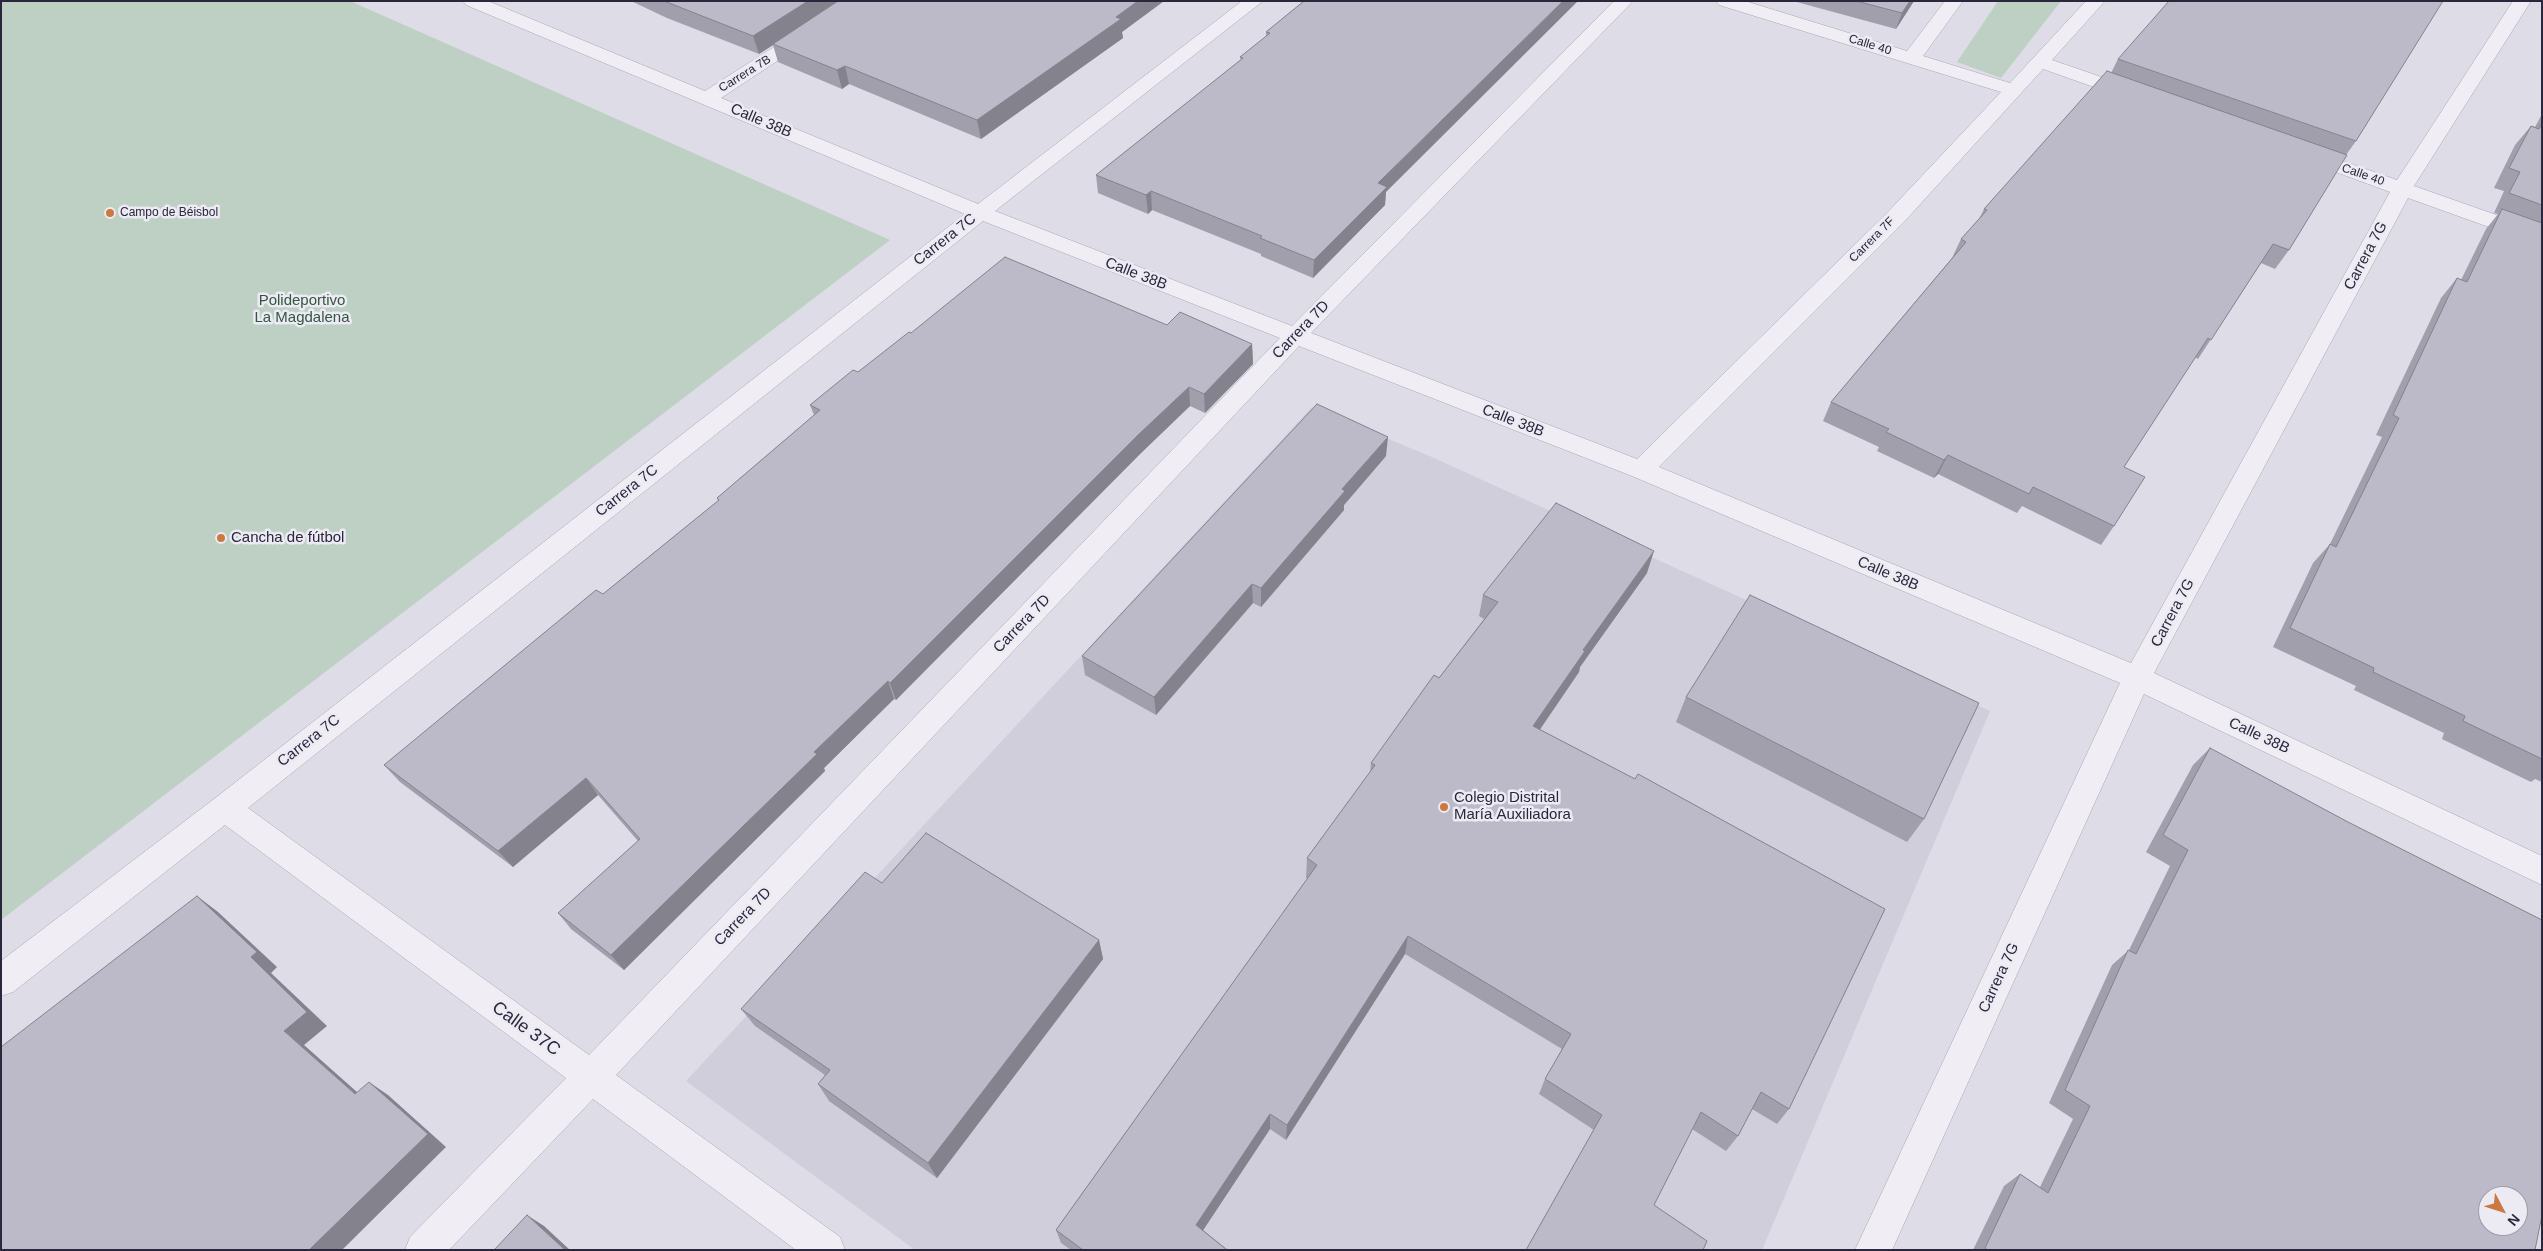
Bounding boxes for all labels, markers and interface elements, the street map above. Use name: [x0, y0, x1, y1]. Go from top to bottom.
street label: Calle 40: [1847, 32, 1893, 58]
street label: Carrera 7B: [716, 52, 774, 96]
street label: Calle 38B: [728, 100, 794, 142]
street label: Calle 40: [2340, 161, 2386, 189]
place label: Campo de Béisbol: [120, 206, 218, 220]
marker: Campo de Béisbol: [104, 207, 116, 219]
street label: Carrera 7C: [910, 210, 980, 270]
street label: Carrera 7F: [1846, 214, 1898, 266]
street label: Carrera 7G: [2340, 219, 2392, 293]
street label: Calle 38B: [1102, 254, 1170, 294]
park label: Polideportivo La Magdalena: [254, 292, 350, 327]
street label: Carrera 7D: [1269, 297, 1333, 363]
street label: Calle 38B: [1479, 401, 1547, 441]
street label: Carrera 7C: [592, 461, 662, 521]
place label: Cancha de fútbol: [231, 529, 344, 547]
marker: Cancha de fútbol: [215, 532, 227, 544]
street label: Calle 38B: [1855, 553, 1921, 595]
street label: Carrera 7G: [2147, 576, 2199, 650]
street label: Carrera 7D: [990, 591, 1054, 657]
street label: Carrera 7C: [274, 711, 344, 771]
street label: Calle 38B: [2226, 714, 2292, 758]
place label: Colegio Distrital María Auxiliadora: [1454, 789, 1571, 824]
marker: Colegio Distrital María Auxiliadora: [1438, 801, 1450, 813]
street label: Carrera 7D: [711, 884, 775, 950]
street label: Carrera 7G: [1975, 940, 2023, 1016]
street label: Calle 37C: [488, 997, 564, 1061]
north arrow: [2478, 1186, 2528, 1236]
text: N: [2504, 1211, 2523, 1229]

